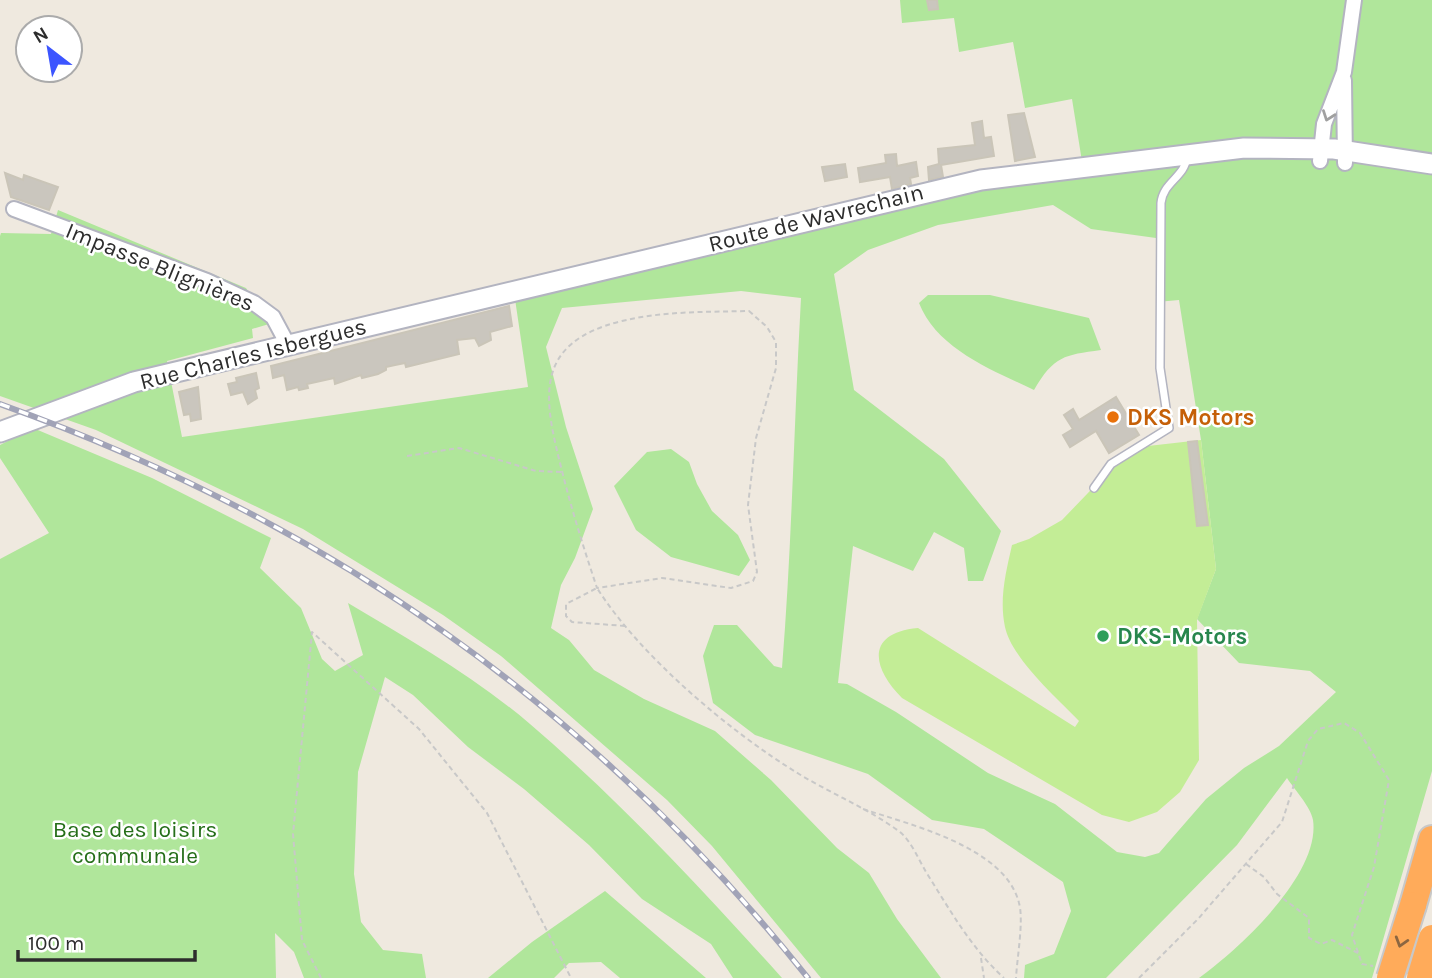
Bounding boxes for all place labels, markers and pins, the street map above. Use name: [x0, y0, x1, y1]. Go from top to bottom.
place label: DKS Motors: [1127, 404, 1255, 431]
marker: DKS Motors: [1105, 409, 1121, 425]
place label: DKS-Motors: [1117, 623, 1247, 650]
marker: DKS-Motors: [1095, 628, 1111, 644]

